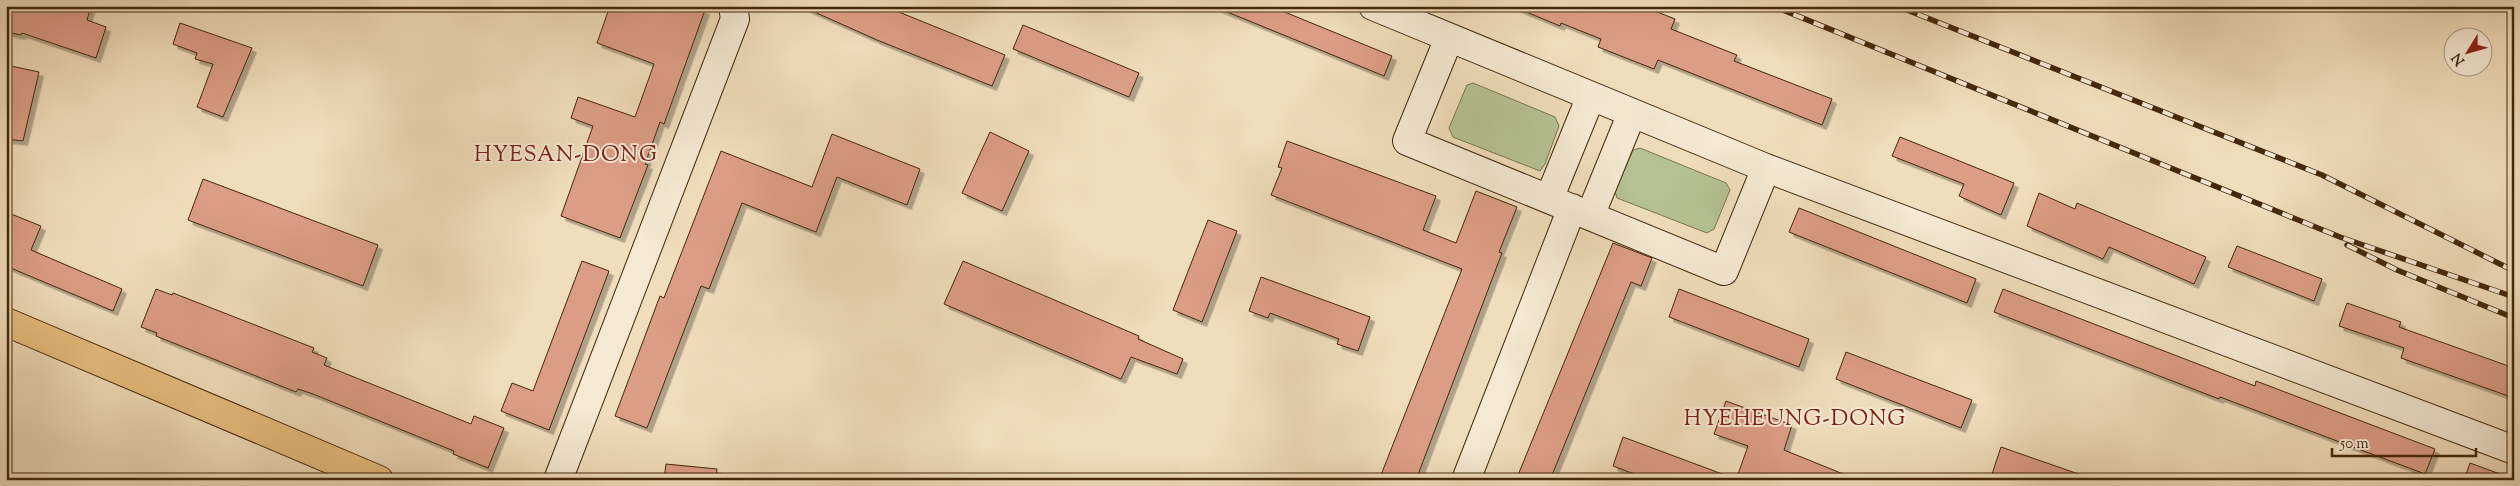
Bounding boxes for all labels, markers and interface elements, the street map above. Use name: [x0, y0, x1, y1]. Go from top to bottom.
north arrow: [2442, 28, 2492, 78]
text: N: [2448, 48, 2471, 69]
district label: HYESAN-DONG: [474, 140, 658, 172]
district label: HYEHEUNG-DONG: [1684, 404, 1906, 436]
scale bar: [2332, 426, 2476, 458]
text: 50 m: [2339, 434, 2369, 455]

